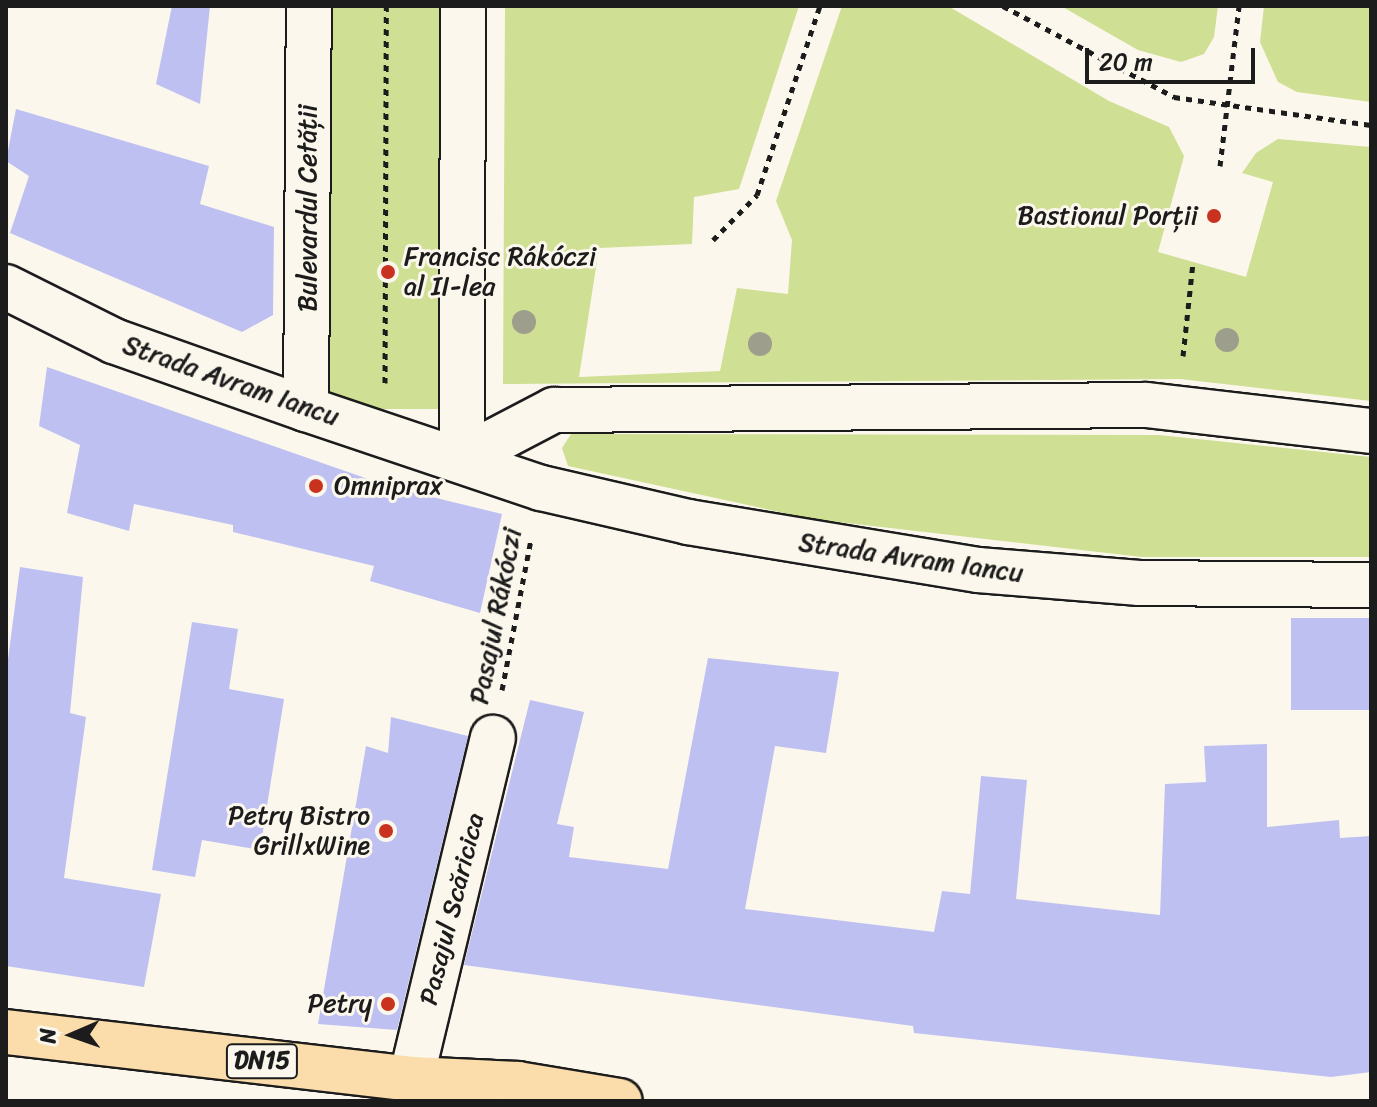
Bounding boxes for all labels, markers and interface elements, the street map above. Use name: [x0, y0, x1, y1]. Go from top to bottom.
scale bar: [1089, 32, 1259, 82]
text: 20 m: [1099, 41, 1153, 83]
street label: Bulevardul Cetății: [292, 104, 324, 312]
place label: Bastionul Porții: [1018, 200, 1198, 232]
marker: Bastionul Porții: [1205, 207, 1223, 225]
place label: Francisc Rákóczi al II-lea: [404, 241, 596, 302]
marker: Francisc Rákóczi al II-lea: [379, 263, 397, 281]
street label: Strada Avram Iancu: [118, 329, 344, 433]
place label: Omniprax: [334, 470, 443, 502]
marker: Omniprax: [305, 475, 327, 497]
street label: Pasajul Rákóczi: [464, 525, 528, 707]
street label: Strada Avram Iancu: [796, 527, 1026, 589]
place label: Petry Bistro GrillxWine: [228, 800, 370, 862]
street label: Pasajul Scăricica: [413, 810, 491, 1008]
marker: Petry Bistro GrillxWine: [377, 822, 395, 840]
place label: Petry: [308, 988, 372, 1020]
north arrow: [32, 995, 112, 1075]
marker: Petry: [379, 995, 397, 1013]
text: N: [28, 1028, 67, 1044]
road number: DN15: [224, 1041, 300, 1081]

